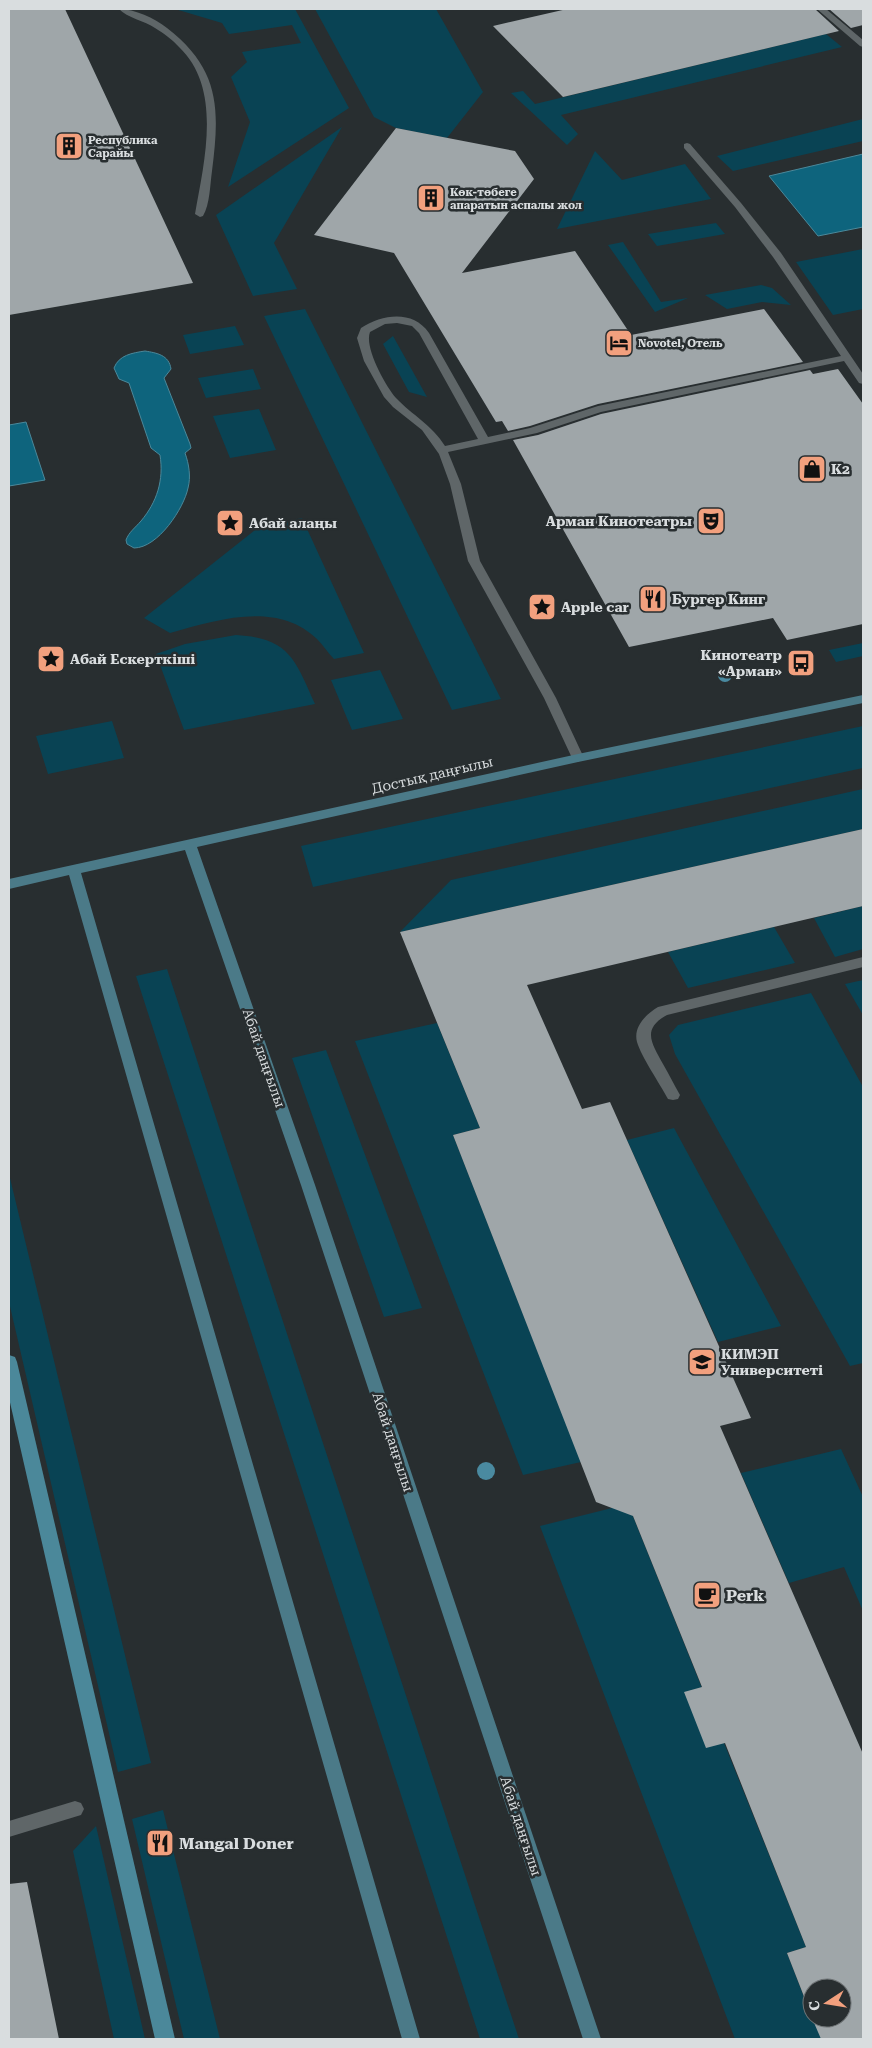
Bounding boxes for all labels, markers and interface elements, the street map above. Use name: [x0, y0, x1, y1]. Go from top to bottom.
building icon: Республика Сарайы: [54, 131, 84, 161]
place label: Республика Сарайы: [88, 134, 158, 160]
building icon: Көк-төбеге апаратын аспалы жол: [416, 183, 446, 213]
place label: Көк-төбеге апаратын аспалы жол: [450, 186, 582, 212]
hotel icon: Novotel, Отель: [604, 328, 634, 358]
place label: Novotel, Отель: [638, 337, 723, 350]
shop icon: K2: [797, 454, 827, 484]
place label: K2: [831, 461, 850, 477]
theatre icon: Арман Кинотеатры: [696, 506, 726, 536]
place icon: Абай алаңы: [215, 508, 245, 538]
place label: Арман Кинотеатры: [546, 513, 692, 529]
place label: Абай алаңы: [249, 515, 337, 531]
restaurant icon: Бургер Кинг: [638, 584, 668, 614]
place label: Бургер Кинг: [672, 591, 765, 607]
place icon: Apple car: [527, 592, 557, 622]
place label: Apple car: [561, 599, 630, 615]
place icon: Абай Ескерткіші: [36, 644, 66, 674]
place label: Кинотеатр «Арман»: [701, 647, 782, 679]
bus stop icon: Кинотеатр «Арман»: [786, 648, 816, 678]
place label: Абай Ескерткіші: [70, 651, 195, 667]
street label: Достық даңғылы: [370, 753, 494, 797]
street label: Абай даңғылы: [240, 1006, 288, 1110]
place label: КИМЭП Университеті: [721, 1346, 823, 1378]
school or university icon: КИМЭП Университеті: [687, 1347, 717, 1377]
street label: Абай даңғылы: [369, 1390, 417, 1494]
cafe icon: Perk: [692, 1580, 722, 1610]
place label: Perk: [726, 1586, 764, 1605]
street label: Абай даңғылы: [497, 1774, 545, 1878]
restaurant icon: Mangal Doner: [145, 1828, 175, 1858]
place label: Mangal Doner: [179, 1834, 294, 1853]
north arrow: [802, 1978, 852, 2028]
text: С: [805, 1999, 823, 2012]

